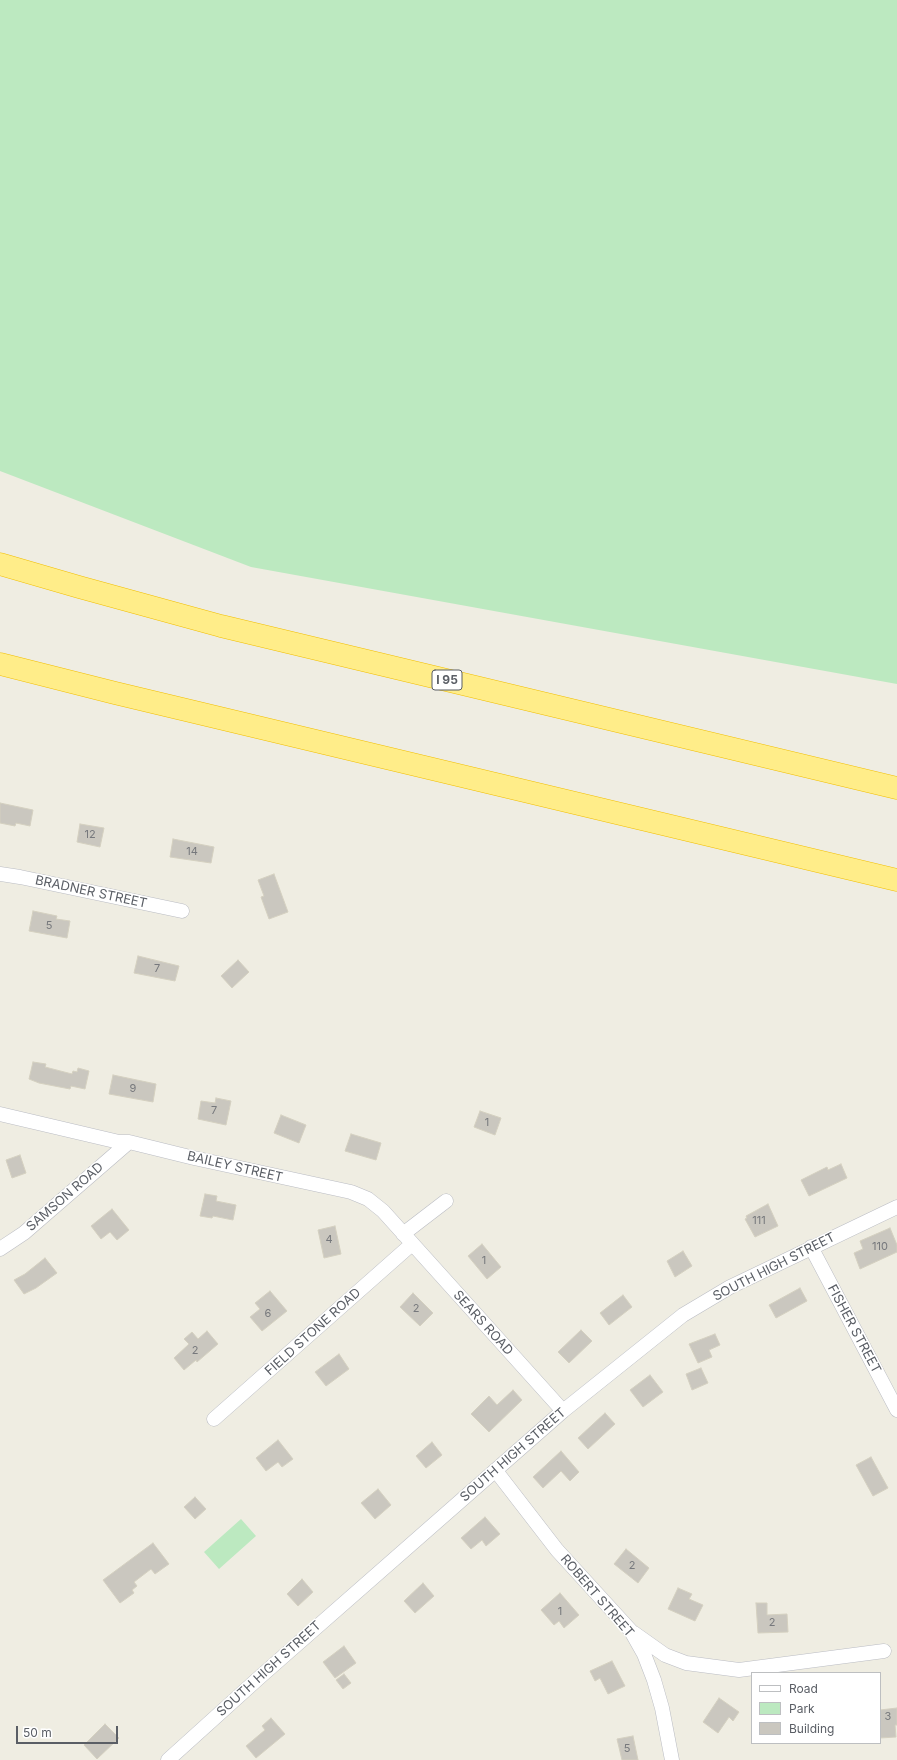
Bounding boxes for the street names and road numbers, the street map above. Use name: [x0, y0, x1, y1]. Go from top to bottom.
road number: I 95: [432, 670, 462, 690]
street label: BRADNER STREET: [34, 873, 148, 911]
street label: BAILEY STREET: [186, 1148, 284, 1186]
street label: SAMSON ROAD: [23, 1159, 107, 1235]
street label: SOUTH HIGH STREET: [710, 1229, 838, 1305]
street label: FISHER STREET: [824, 1282, 884, 1376]
street label: FIELD STONE ROAD: [262, 1285, 364, 1379]
street label: SEARS ROAD: [450, 1287, 516, 1359]
street label: SOUTH HIGH STREET: [457, 1405, 569, 1505]
street label: ROBERT STREET: [557, 1552, 637, 1640]
street label: SOUTH HIGH STREET: [214, 1618, 324, 1720]

